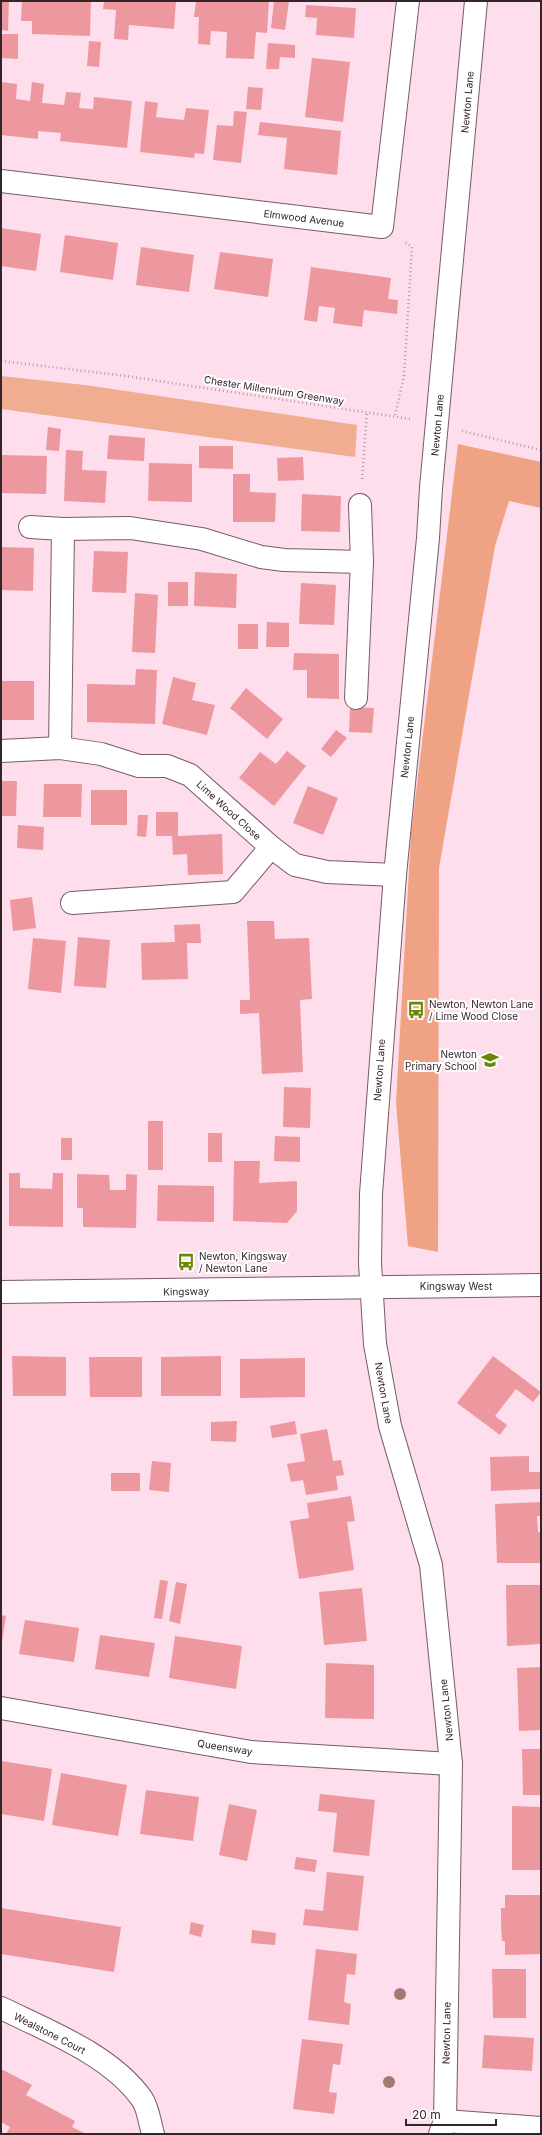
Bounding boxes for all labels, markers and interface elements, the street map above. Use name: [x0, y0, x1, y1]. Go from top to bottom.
street label: Newton Lane: [458, 70, 476, 134]
street label: Elmwood Avenue: [263, 207, 345, 229]
street label: Chester Millennium Greenway: [203, 373, 345, 407]
street label: Newton Lane: [428, 393, 446, 457]
street label: Newton Lane: [398, 715, 416, 779]
street label: Lime Wood Close: [194, 778, 264, 842]
place label: Newton, Newton Lane / Lime Wood Close: [429, 998, 534, 1022]
bus stop icon: Newton, Newton Lane / Lime Wood Close: [406, 1000, 426, 1020]
street label: Newton Lane: [371, 1038, 387, 1101]
place label: Newton Primary School: [405, 1048, 477, 1072]
school or university icon: Newton Primary School: [480, 1050, 500, 1070]
place label: Newton, Kingsway / Newton Lane: [199, 1250, 287, 1274]
bus stop icon: Newton, Kingsway / Newton Lane: [176, 1252, 196, 1272]
street label: Kingsway West: [420, 1280, 493, 1292]
street label: Kingsway: [163, 1285, 209, 1297]
street label: Newton Lane: [373, 1361, 395, 1425]
street label: Newton Lane: [437, 1678, 455, 1742]
street label: Queensway: [197, 1737, 254, 1757]
street label: Newton Lane: [439, 2002, 453, 2064]
street label: Wealstone Court: [12, 2010, 88, 2057]
scale bar: [406, 2101, 496, 2127]
text: 20 m: [412, 2107, 441, 2122]

